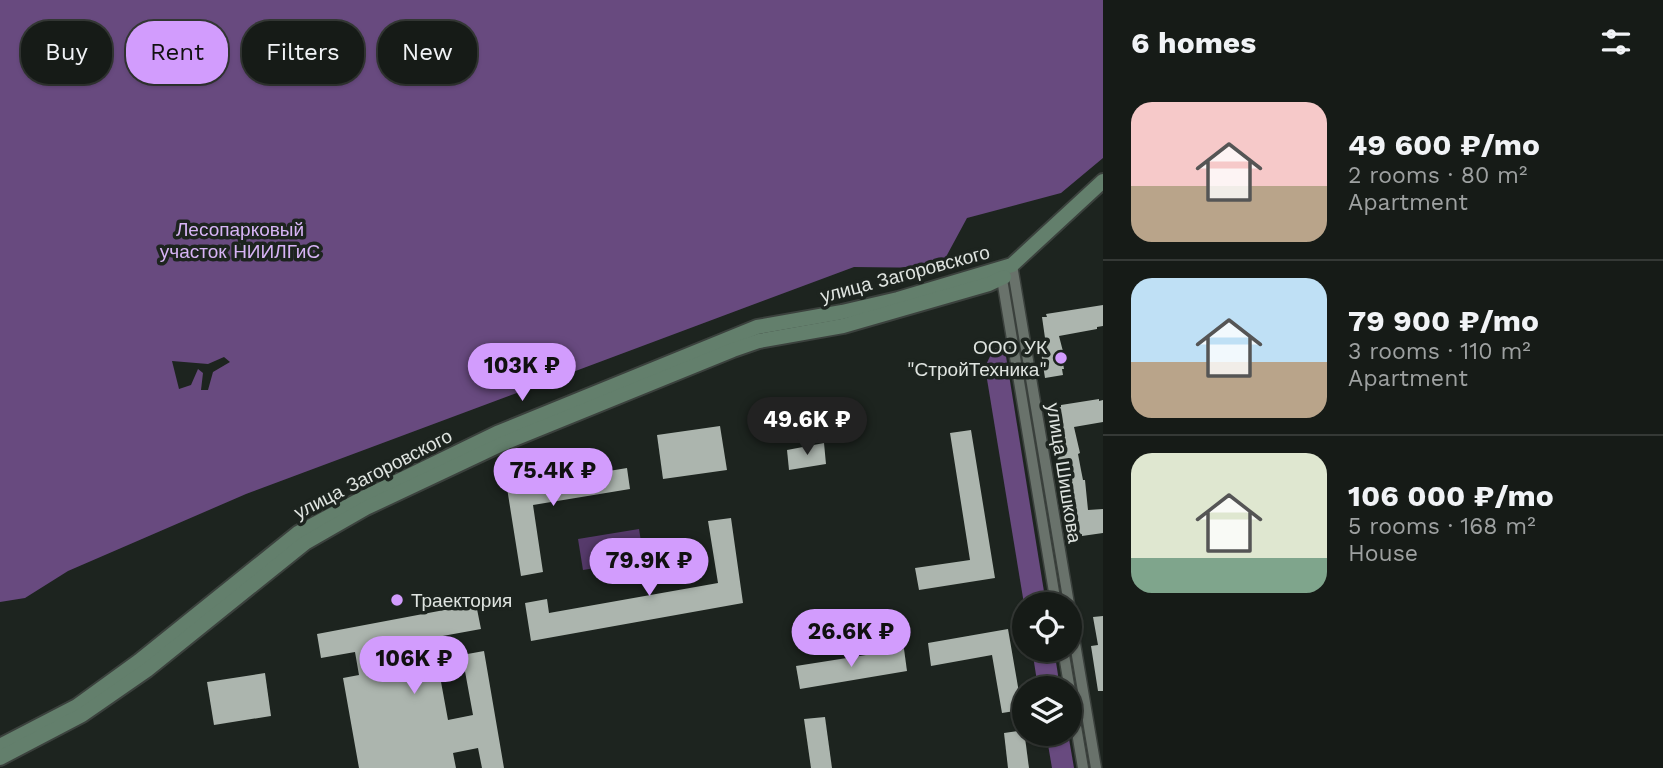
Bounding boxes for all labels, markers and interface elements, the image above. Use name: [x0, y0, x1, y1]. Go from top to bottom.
chip: Buy: [21, 21, 112, 84]
chip: Rent: [126, 21, 228, 84]
chip: Filters: [242, 21, 364, 84]
chip: New: [378, 21, 477, 84]
icon: filters: [1597, 23, 1635, 61]
text: 6 homes: [1131, 25, 1256, 60]
text: 49 600 ₽/mo: [1348, 127, 1540, 162]
icon: home: [1187, 130, 1271, 214]
text: 2 rooms · 80 m²: [1348, 162, 1527, 189]
text: Apartment: [1348, 189, 1468, 216]
park label: Лесопарковый участок НИИЛГиС: [160, 218, 320, 263]
street label: улица Загоровского: [818, 240, 992, 308]
text: 79 900 ₽/mo: [1348, 303, 1539, 338]
icon: home: [1187, 306, 1271, 390]
place label: ООО УК "СтройТехника": [907, 336, 1047, 381]
text: 3 rooms · 110 m²: [1348, 338, 1531, 365]
pin: 103K ₽: [465, 344, 579, 403]
marker: ООО УК "СтройТехника": [1053, 350, 1069, 366]
text: 103K ₽: [484, 352, 560, 379]
text: Apartment: [1348, 365, 1468, 392]
pin: 49.6K ₽: [742, 398, 872, 457]
street label: улица Шишкова: [1042, 401, 1086, 545]
text: 49.6K ₽: [763, 406, 851, 433]
street label: улица Загоровского: [290, 424, 456, 524]
pin: 75.4K ₽: [488, 448, 618, 508]
text: 75.4K ₽: [510, 457, 596, 484]
text: 106 000 ₽/mo: [1348, 478, 1554, 513]
icon: home: [1187, 481, 1271, 565]
text: 5 rooms · 168 m²: [1348, 513, 1536, 540]
pin: 79.9K ₽: [584, 538, 714, 598]
text: House: [1348, 540, 1418, 567]
text: 79.9K ₽: [605, 547, 693, 574]
place label: Траектория: [411, 589, 512, 612]
marker: Траектория: [389, 592, 405, 608]
map controls: [1012, 592, 1082, 746]
button: locate: [1012, 592, 1082, 662]
pin: 26.6K ₽: [786, 610, 916, 669]
text: 26.6K ₽: [808, 618, 894, 645]
pin: 106K ₽: [357, 636, 471, 696]
text: 106K ₽: [375, 645, 453, 672]
button: layers: [1012, 676, 1082, 746]

